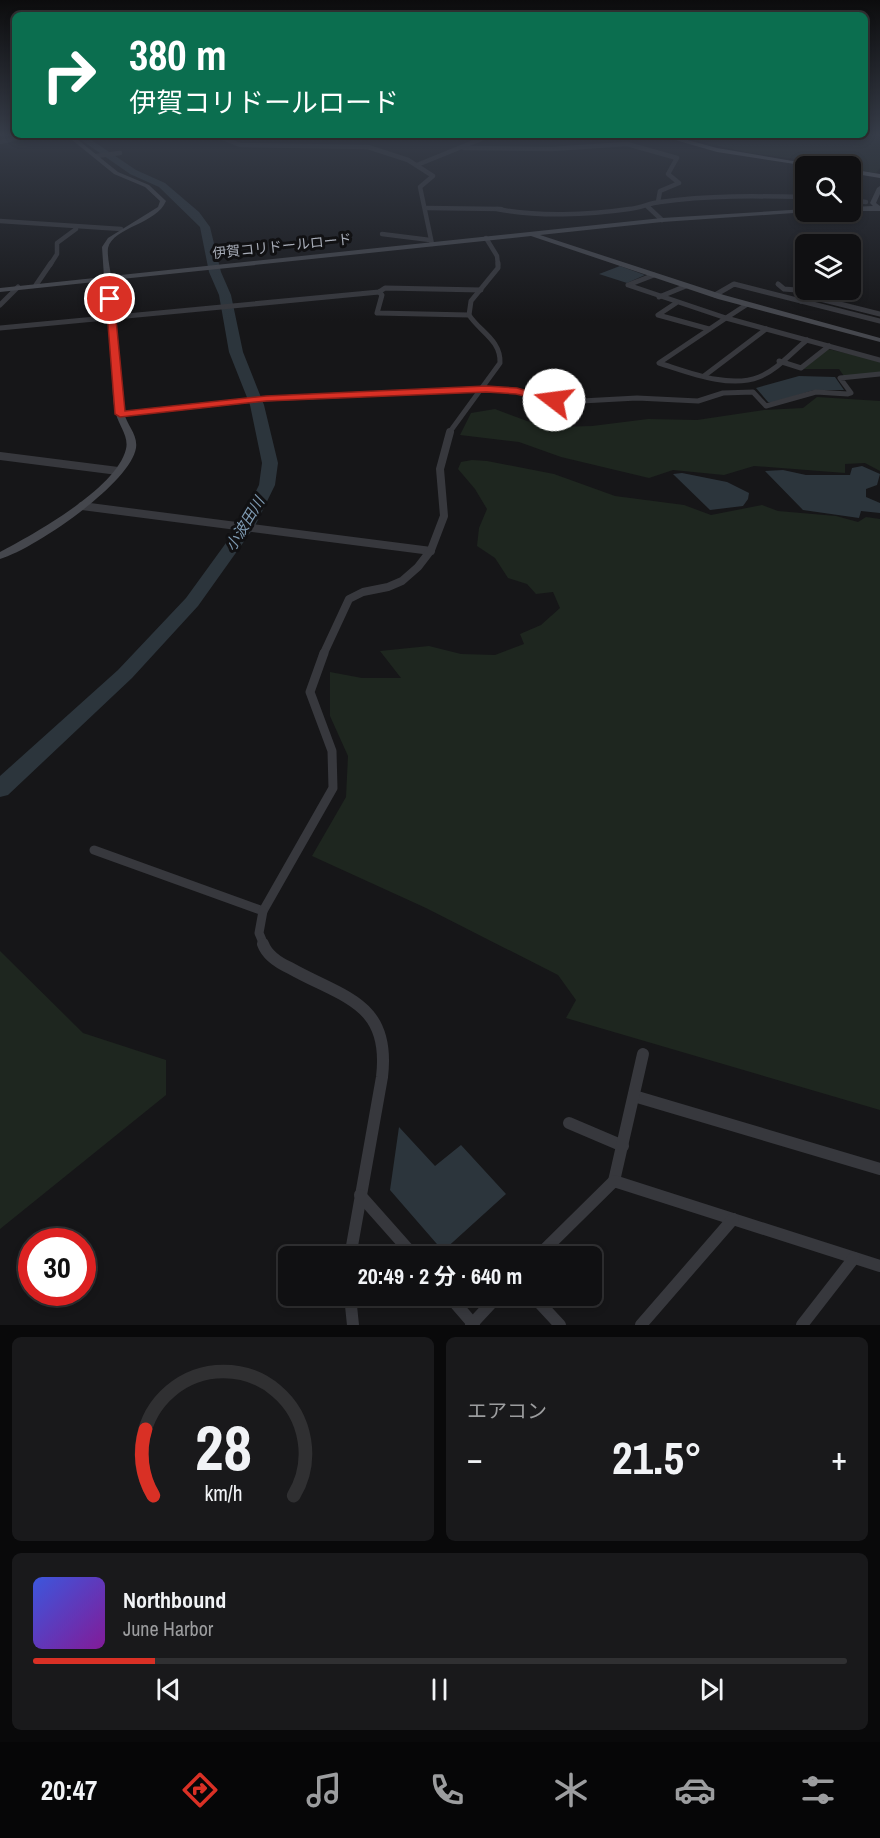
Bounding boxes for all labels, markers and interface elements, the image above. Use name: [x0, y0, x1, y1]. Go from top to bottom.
text: 380 m: [129, 27, 227, 83]
icon: right: [30, 36, 108, 114]
text: 伊賀コリドールロード: [129, 84, 399, 120]
map controls: [795, 156, 861, 300]
button: search: [795, 156, 861, 222]
street label: 伊賀コリドールロード: [211, 230, 353, 262]
button: layers: [795, 234, 861, 300]
pin: [84, 273, 135, 324]
icon: arrive: [93, 282, 126, 315]
position arrow: [522, 368, 586, 432]
water label: 小波田川: [220, 491, 270, 555]
speed limit sign: 30: [18, 1228, 96, 1306]
text: 20:49 · 2 分 · 640 m: [358, 1261, 522, 1291]
text: エアコン: [467, 1397, 547, 1424]
text: 28: [195, 1405, 251, 1489]
text: 21.5°: [612, 1427, 702, 1488]
text: −: [467, 1436, 483, 1480]
text: +: [831, 1436, 847, 1480]
text: km/h: [204, 1479, 242, 1508]
text: Northbound: [123, 1585, 226, 1615]
text: June Harbor: [123, 1615, 213, 1642]
icon: previous: [152, 1673, 185, 1706]
icon: pause: [423, 1673, 456, 1706]
icon: next: [695, 1673, 728, 1706]
icon: directions: [179, 1769, 221, 1811]
icon: music: [303, 1769, 345, 1811]
icon: phone: [426, 1769, 468, 1811]
icon: climate: [550, 1769, 592, 1811]
icon: car: [674, 1769, 716, 1811]
icon: filters: [797, 1769, 839, 1811]
text: 20:47: [41, 1772, 97, 1808]

